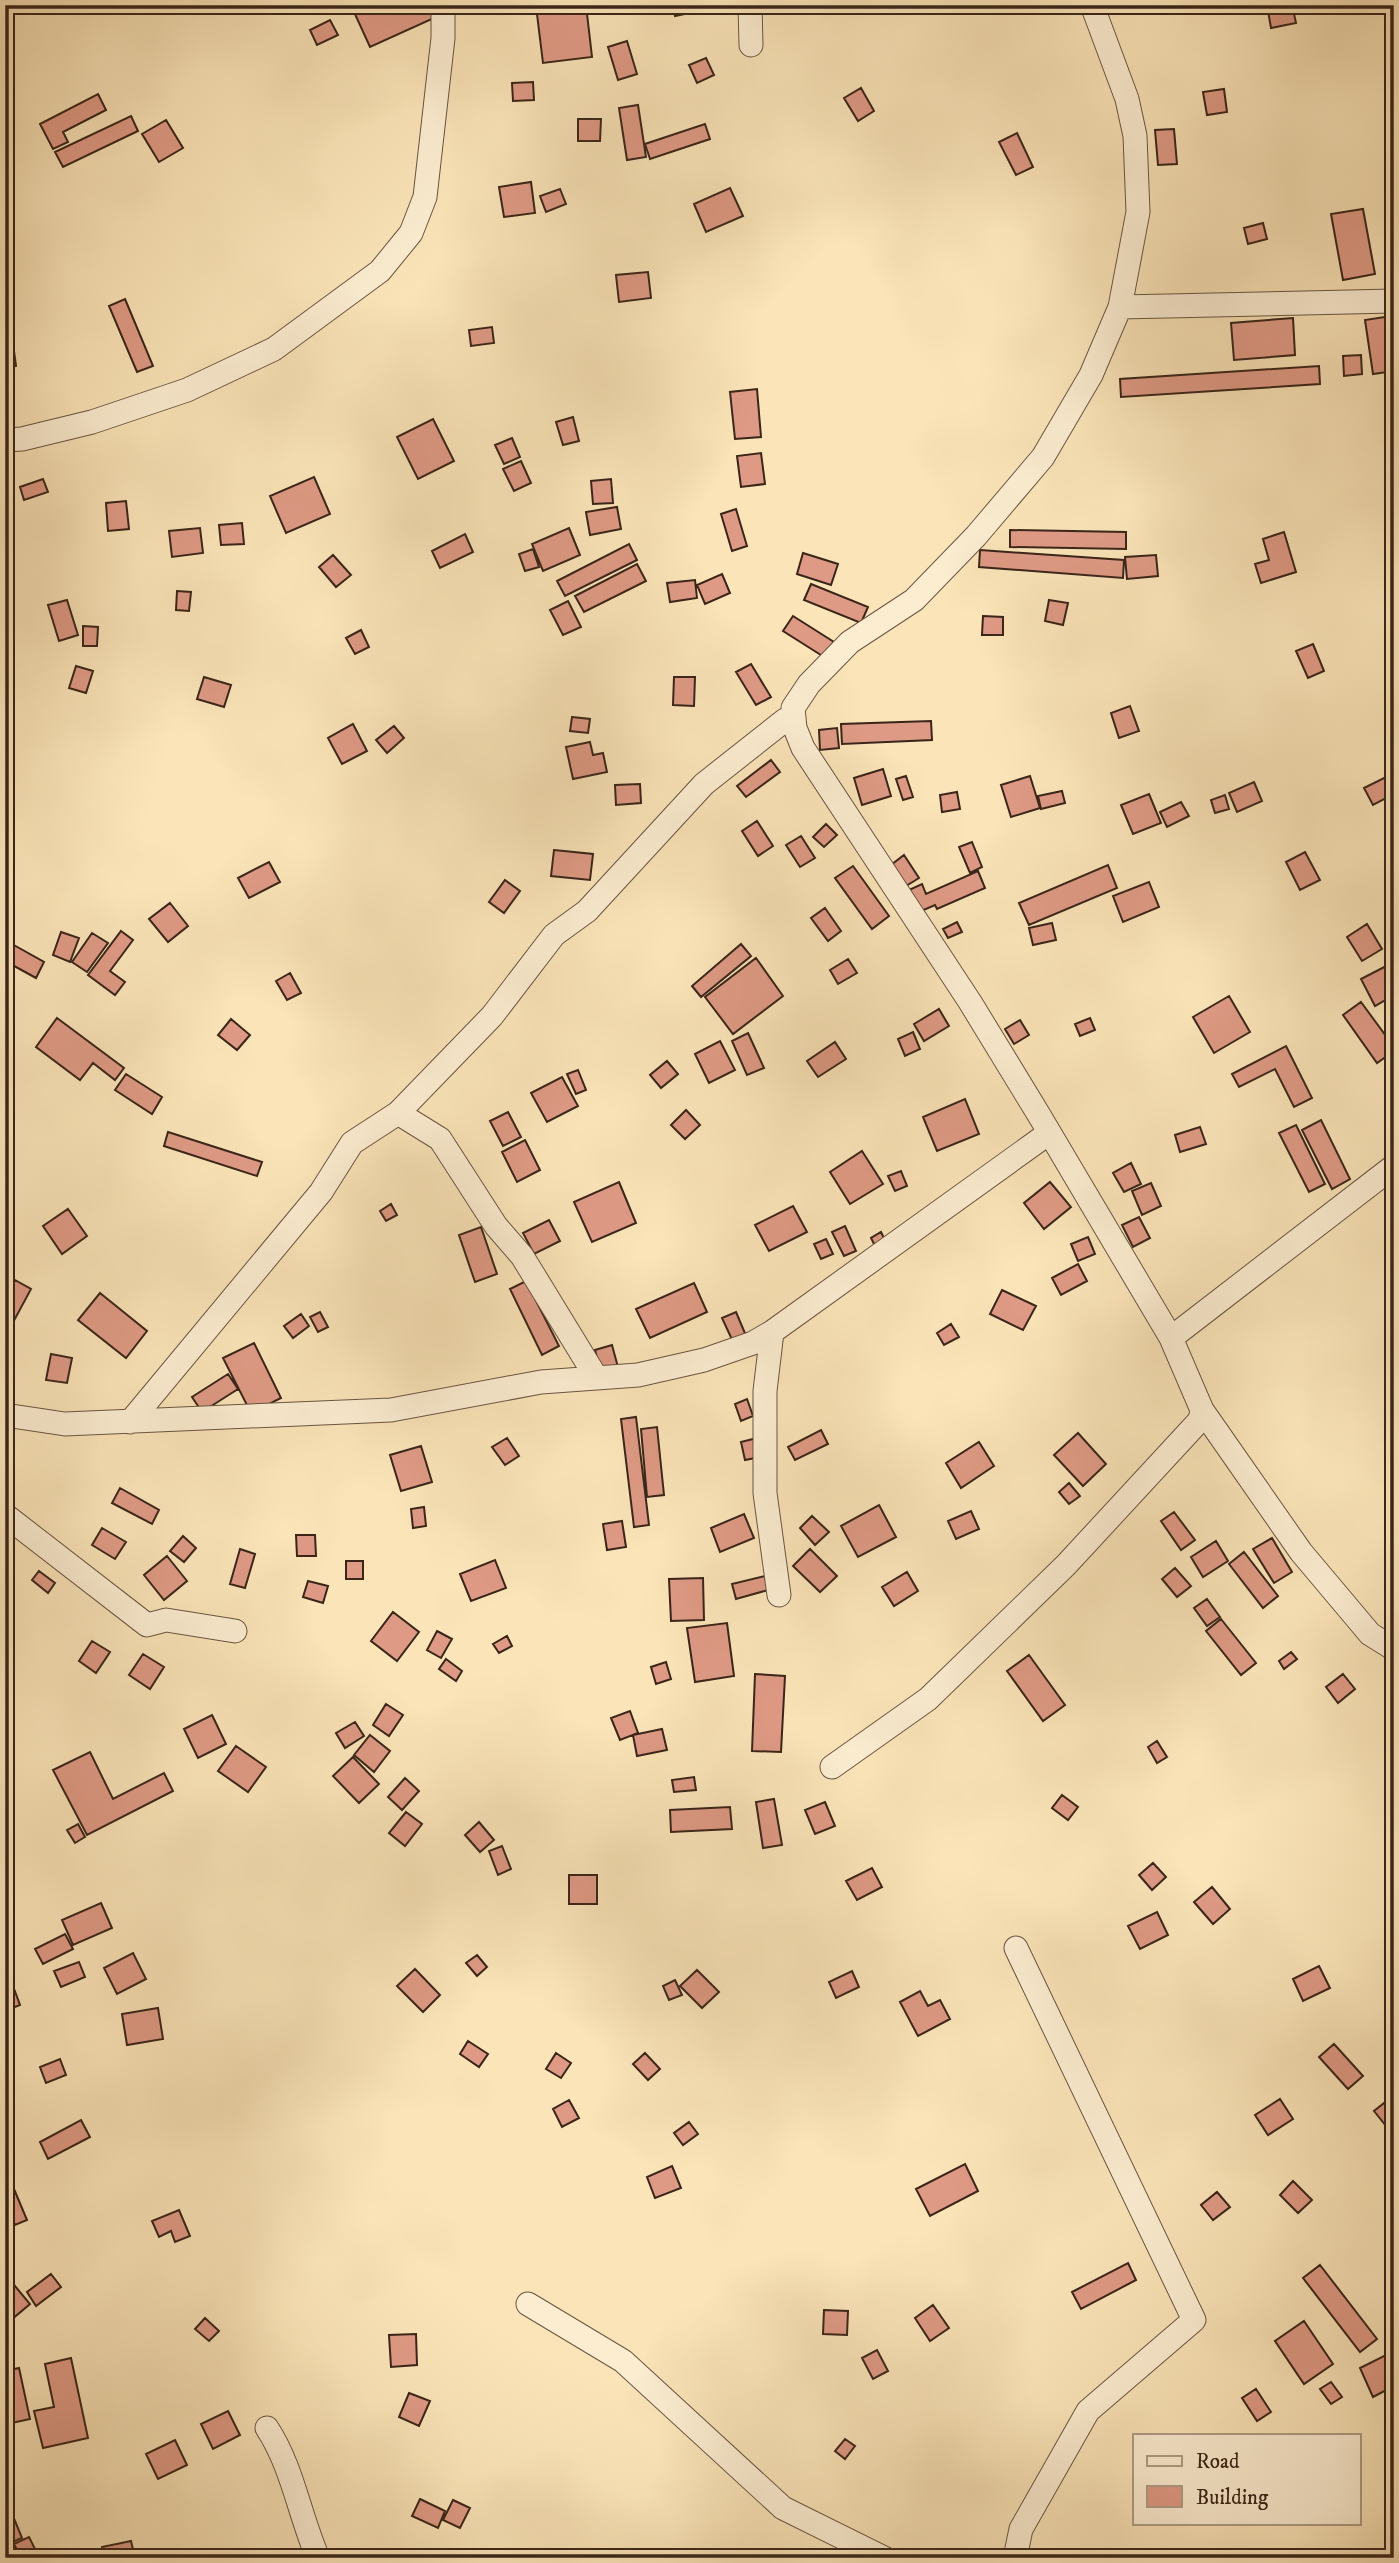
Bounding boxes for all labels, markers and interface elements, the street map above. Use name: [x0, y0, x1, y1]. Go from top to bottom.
legend: [1133, 2434, 1360, 2524]
text: Road: [1196, 2449, 1240, 2475]
text: Building: [1196, 2485, 1269, 2511]

